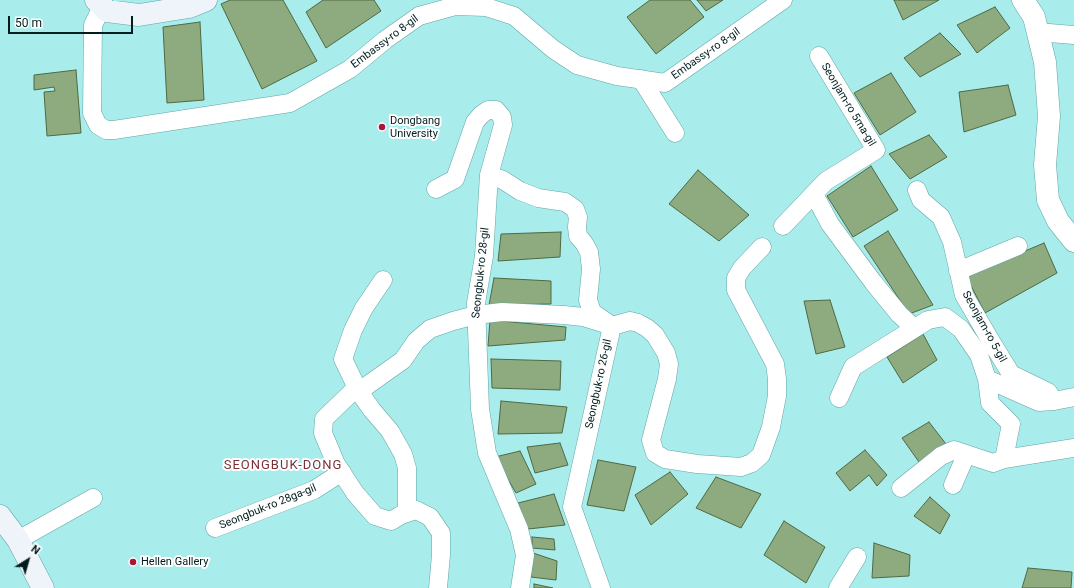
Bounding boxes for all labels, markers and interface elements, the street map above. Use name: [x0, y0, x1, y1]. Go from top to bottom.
scale bar: [10, 8, 135, 34]
street label: Embassy-ro 8-gil: [349, 12, 421, 72]
text: 50 m: [15, 16, 42, 30]
street label: Embassy-ro 8-gil: [669, 25, 743, 83]
street label: Seonjam-ro 5ma-gil: [818, 61, 878, 149]
place label: Dongbang University: [390, 114, 440, 140]
marker: Dongbang University: [377, 122, 387, 132]
street label: Seongbuk-ro 28-gil: [470, 227, 492, 319]
street label: Seonjam-ro 5-gil: [959, 289, 1009, 365]
street label: Seongbuk-ro 26-gil: [583, 338, 615, 430]
district label: SEONGBUK-DONG: [224, 458, 342, 474]
street label: Seongbuk-ro 28ga-gil: [218, 482, 318, 532]
north arrow: [8, 540, 48, 580]
text: N: [29, 542, 43, 558]
place label: Hellen Gallery: [141, 555, 208, 569]
marker: Hellen Gallery: [128, 557, 138, 567]

